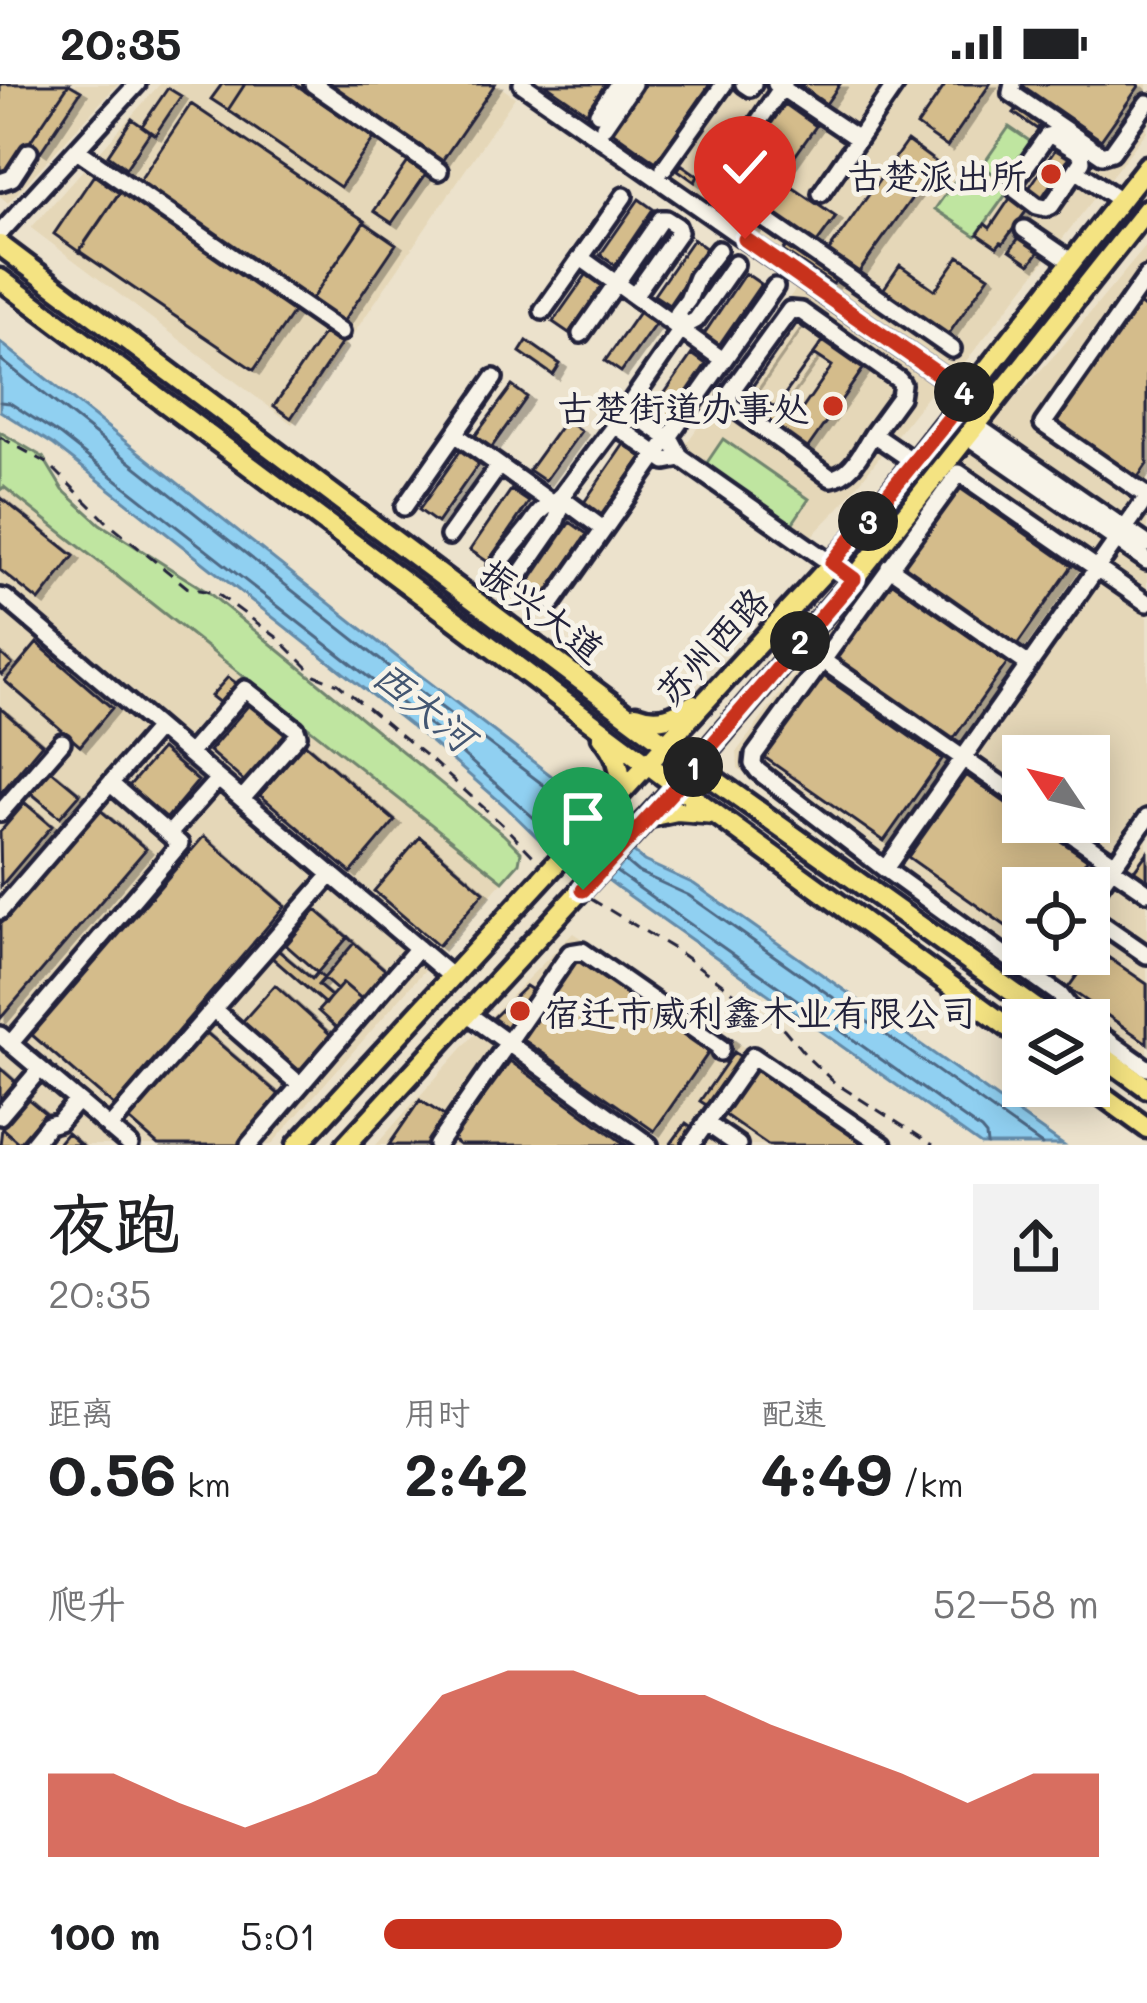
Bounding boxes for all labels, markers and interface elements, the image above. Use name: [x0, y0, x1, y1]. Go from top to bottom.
text: 20:35: [60, 13, 182, 71]
pin: [694, 116, 796, 239]
icon: check: [712, 134, 778, 200]
place label: 古楚派出所: [847, 151, 1027, 198]
marker: 古楚派出所: [1038, 161, 1064, 187]
pin: 4: [934, 362, 994, 422]
text: 4: [954, 370, 974, 413]
place label: 古楚街道办事处: [557, 383, 809, 430]
marker: 古楚街道办事处: [820, 393, 846, 419]
pin: 3: [838, 491, 898, 551]
text: 3: [858, 499, 878, 542]
street label: 振兴大道: [471, 548, 615, 672]
street label: 苏州西路: [645, 576, 777, 714]
pin: 2: [770, 611, 830, 671]
text: 2: [791, 619, 809, 662]
water label: 西大河: [363, 648, 491, 765]
north arrow: [1002, 735, 1110, 843]
map controls: [1002, 735, 1110, 1107]
pin: 1: [663, 737, 723, 797]
text: 1: [686, 745, 700, 788]
pin: [532, 767, 634, 890]
icon: arrive: [550, 785, 616, 851]
button: locate: [1002, 867, 1110, 975]
place label: 宿迁市威利鑫木业有限公司: [544, 988, 976, 1035]
marker: 宿迁市威利鑫木业有限公司: [507, 998, 533, 1024]
button: layers: [1002, 999, 1110, 1107]
text: 夜跑: [48, 1179, 180, 1265]
button: share: [973, 1184, 1099, 1310]
text: 20:35: [48, 1267, 151, 1318]
text: 距离: [48, 1390, 114, 1433]
text: 用时: [404, 1390, 470, 1433]
text: 配速: [761, 1390, 827, 1433]
text: 0.56: [48, 1434, 176, 1512]
text: 2:42: [404, 1434, 528, 1512]
text: 4:49: [761, 1434, 892, 1512]
text: km: [176, 1462, 231, 1505]
text: /km: [892, 1462, 964, 1505]
text: 爬升: [48, 1577, 126, 1628]
text: 52–58 m: [933, 1577, 1099, 1628]
text: 100 m: [48, 1909, 160, 1960]
text: 5:01: [240, 1909, 316, 1960]

